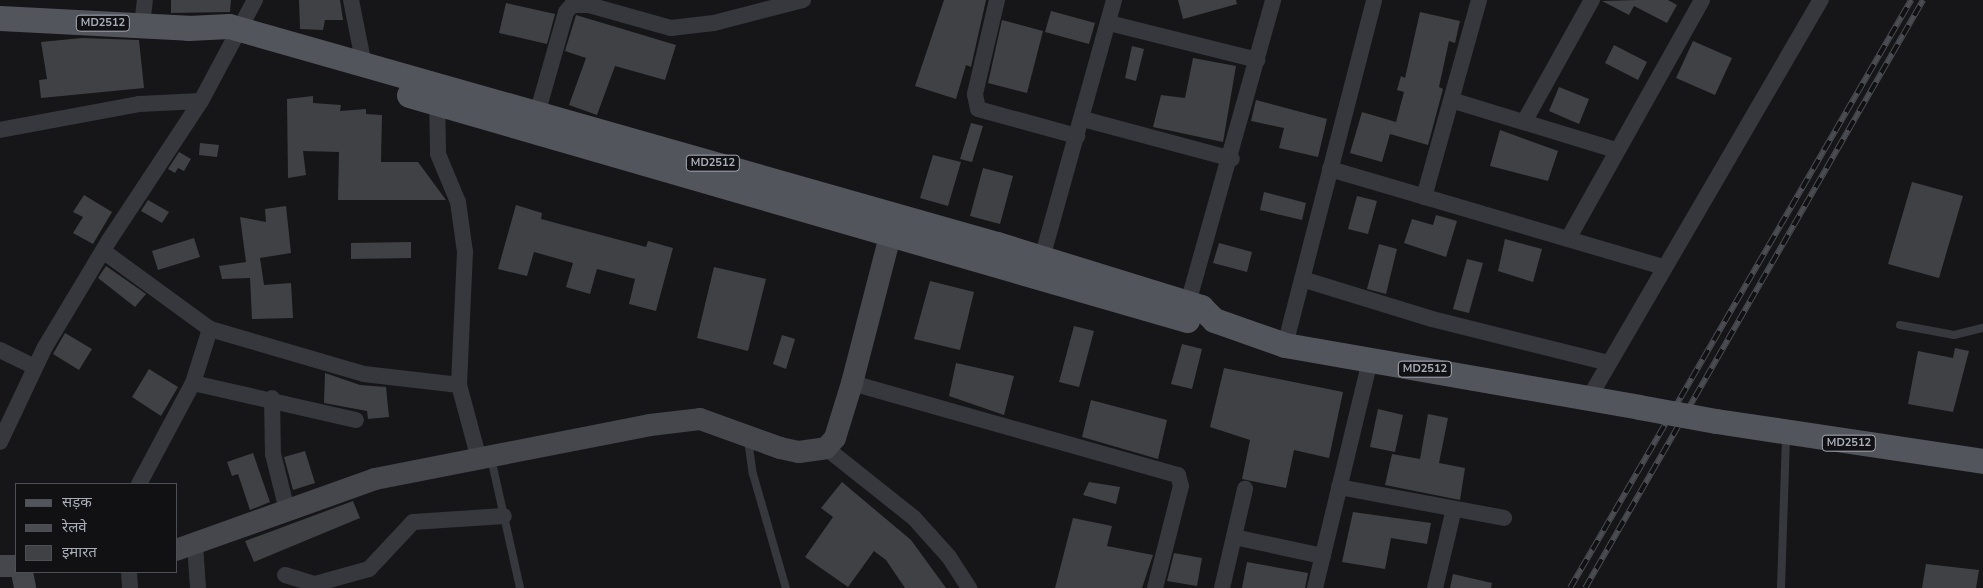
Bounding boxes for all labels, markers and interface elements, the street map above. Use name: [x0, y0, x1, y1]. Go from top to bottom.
road number: MD2512: [76, 14, 130, 32]
road number: MD2512: [686, 154, 740, 172]
road number: MD2512: [1398, 360, 1452, 378]
road number: MD2512: [1822, 434, 1876, 452]
legend: [15, 483, 178, 573]
text: सड़क: [62, 492, 92, 512]
text: रेलवे: [62, 517, 87, 537]
text: इमारत: [62, 542, 97, 562]

